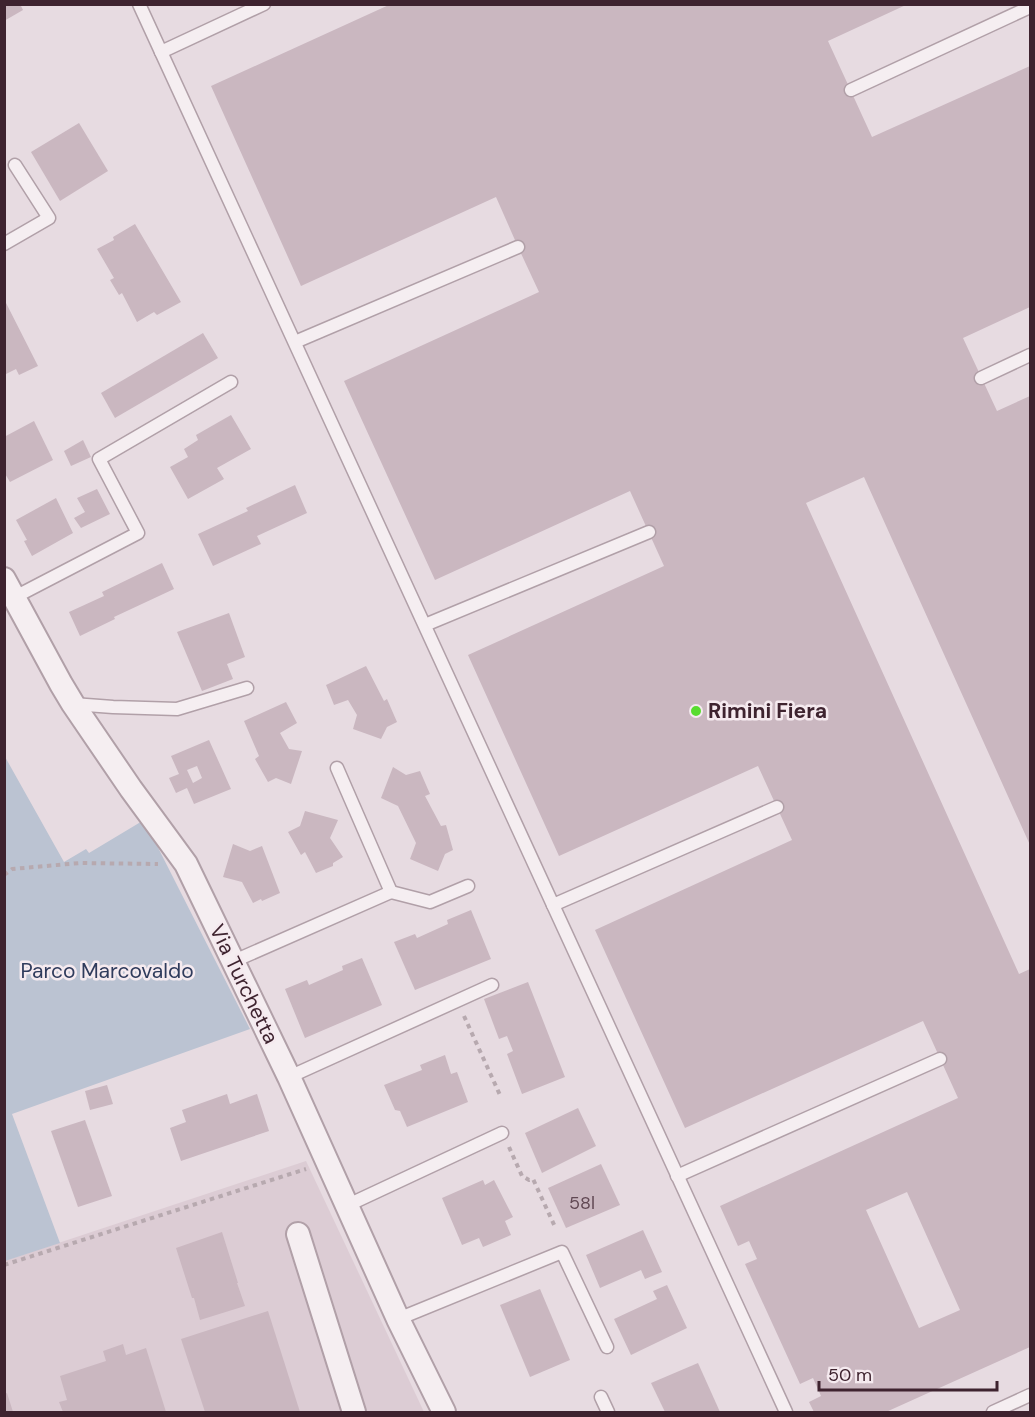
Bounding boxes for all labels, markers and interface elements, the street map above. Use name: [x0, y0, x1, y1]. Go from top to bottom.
place label: Rimini Fiera: [708, 697, 827, 725]
marker: Rimini Fiera: [689, 704, 703, 718]
street label: Via Turchetta: [203, 920, 285, 1048]
park label: Parco Marcovaldo: [20, 957, 194, 985]
house number: 58l: [569, 1191, 595, 1215]
scale bar: [819, 1354, 998, 1392]
text: 50 m: [828, 1363, 872, 1387]

